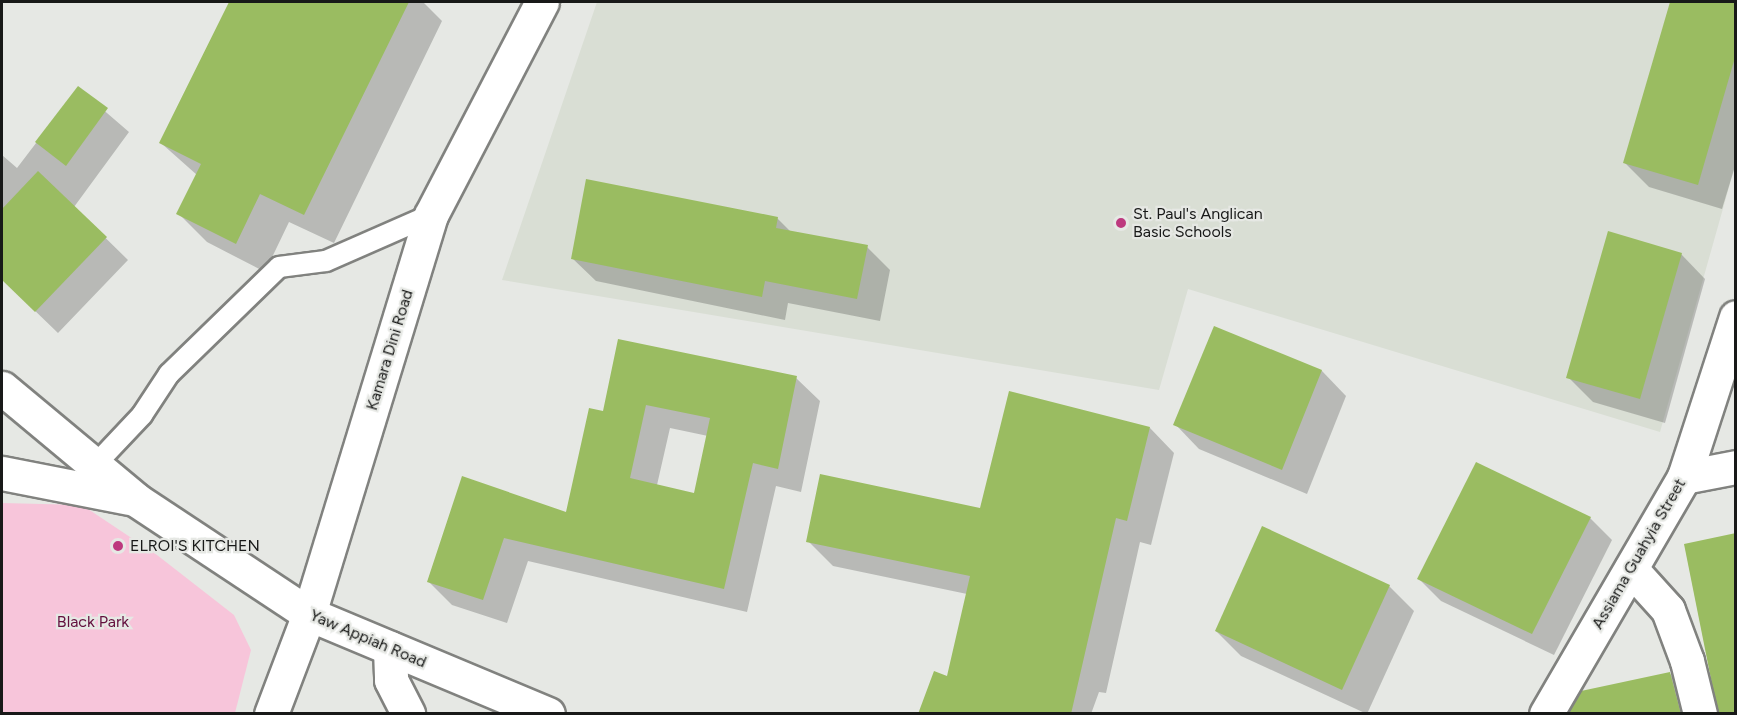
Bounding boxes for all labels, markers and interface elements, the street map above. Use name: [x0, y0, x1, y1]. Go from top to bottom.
place label: St. Paul's Anglican Basic Schools: [1133, 204, 1263, 242]
marker: St. Paul's Anglican Basic Schools: [1114, 216, 1128, 230]
street label: Kamara Dini Road: [363, 287, 417, 413]
street label: Assiama Guahyia Street: [1588, 475, 1690, 633]
place label: ELROI'S KITCHEN: [130, 536, 260, 556]
marker: ELROI'S KITCHEN: [111, 539, 125, 553]
street label: Yaw Appiah Road: [307, 606, 429, 672]
park label: Black Park: [57, 612, 129, 632]

